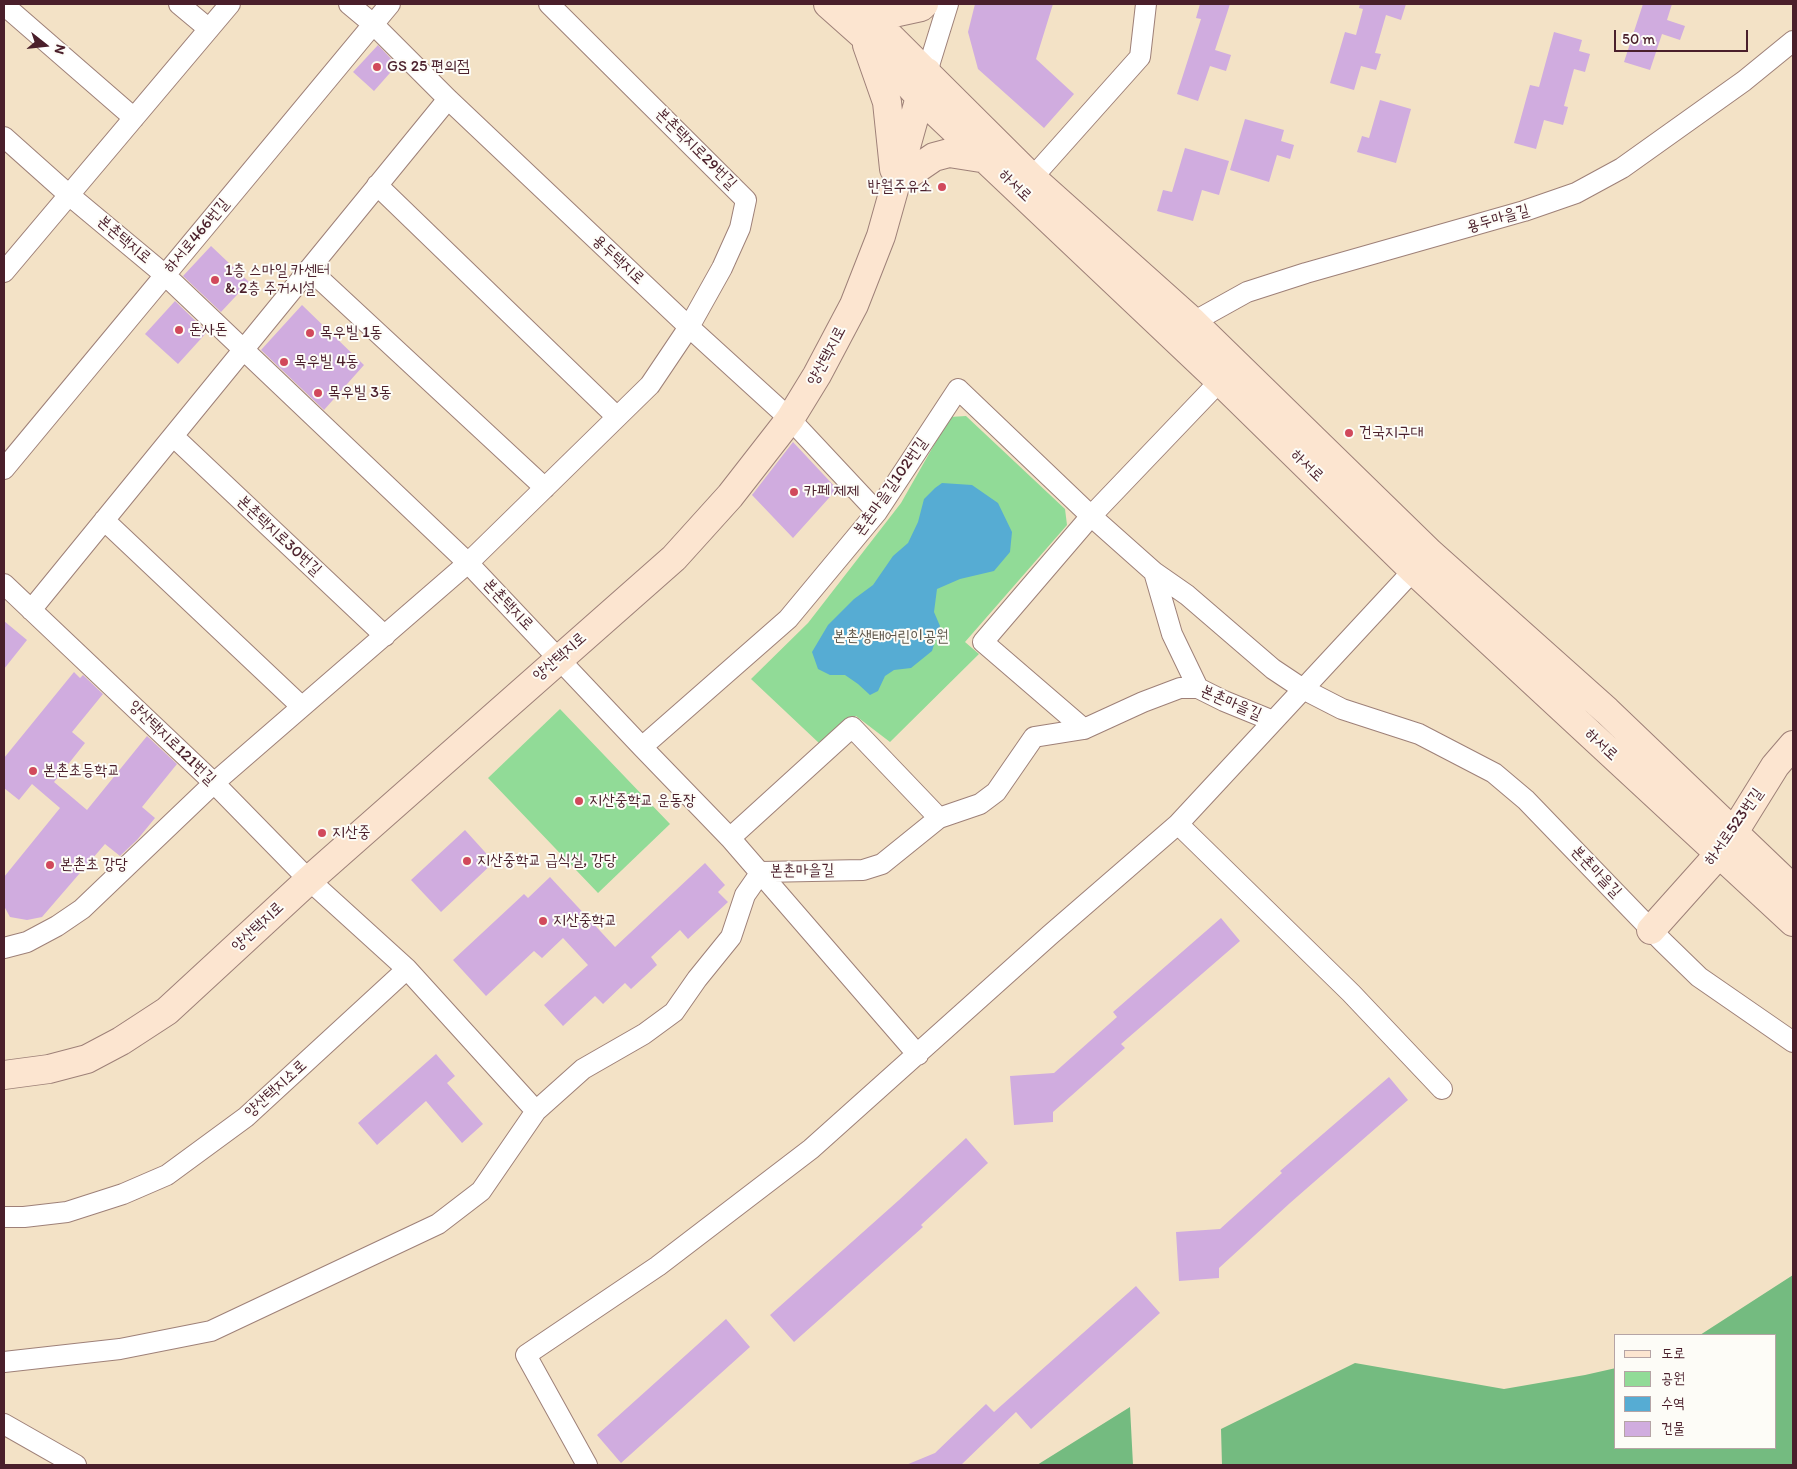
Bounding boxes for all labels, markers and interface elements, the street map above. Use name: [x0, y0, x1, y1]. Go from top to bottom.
north arrow: [20, 20, 70, 70]
scale bar: [1617, 20, 1751, 52]
text: 50 m: [1622, 30, 1655, 48]
text: N: [50, 42, 69, 56]
place label: GS 25 편의점: [387, 57, 470, 77]
marker: GS 25 편의점: [371, 61, 383, 73]
street label: 본촌택지로29번길: [651, 104, 741, 194]
street label: 하서로: [994, 166, 1036, 206]
place label: 반월주유소: [868, 177, 932, 197]
marker: 반월주유소: [936, 181, 948, 193]
street label: 하서로466번길: [160, 195, 234, 277]
street label: 용두마을길: [1464, 201, 1532, 237]
street label: 본촌택지로: [93, 212, 155, 268]
street label: 용두택지로: [588, 231, 648, 289]
place label: 1층 스마일 카센터 & 2층 주거시설: [225, 261, 330, 299]
marker: 1층 스마일 카센터 & 2층 주거시설: [209, 274, 221, 286]
place label: 돈사돈: [189, 320, 228, 340]
place label: 목우빌 1동: [320, 323, 383, 343]
street label: 양산택지로: [803, 323, 851, 389]
marker: 돈사돈: [173, 324, 185, 336]
marker: 목우빌 1동: [304, 327, 316, 339]
place label: 목우빌 4동: [294, 352, 359, 372]
marker: 목우빌 4동: [278, 356, 290, 368]
place label: 목우빌 3동: [328, 383, 392, 403]
marker: 목우빌 3동: [312, 387, 324, 399]
place label: 건국지구대: [1359, 423, 1423, 443]
marker: 건국지구대: [1343, 427, 1355, 439]
street label: 본촌마을길102번길: [850, 434, 932, 540]
street label: 하서로: [1286, 446, 1328, 486]
place label: 카페 제제: [804, 482, 859, 502]
marker: 카페 제제: [788, 486, 800, 498]
street label: 본촌택지로30번길: [233, 492, 325, 580]
street label: 본촌택지로: [479, 575, 537, 635]
park label: 본촌생태어린이공원: [833, 627, 949, 647]
street label: 양산택지로: [529, 629, 591, 685]
street label: 본촌마을길: [1198, 682, 1264, 724]
street label: 양산택지로121번길: [125, 697, 219, 789]
street label: 하서로: [1580, 725, 1622, 765]
place label: 본촌초등학교: [43, 761, 120, 781]
marker: 본촌초등학교: [27, 765, 39, 777]
street label: 하서로523번길: [1700, 785, 1768, 869]
place label: 지산중학교 운동장: [589, 791, 696, 811]
marker: 지산중학교 운동장: [573, 795, 585, 807]
place label: 지산중: [332, 823, 371, 843]
marker: 지산중: [316, 827, 328, 839]
street label: 본촌마을길: [1567, 842, 1625, 902]
place label: 지산중학교 급식실, 강당: [477, 851, 617, 871]
place label: 본촌초 강당: [60, 855, 128, 875]
marker: 지산중학교 급식실, 강당: [461, 855, 473, 867]
marker: 본촌초 강당: [44, 859, 56, 871]
street label: 본촌마을길: [770, 861, 834, 881]
street label: 양산택지로: [228, 898, 288, 956]
place label: 지산중학교: [553, 911, 617, 931]
marker: 지산중학교: [537, 915, 549, 927]
street label: 양산택지소로: [241, 1056, 311, 1122]
legend: [1614, 1334, 1777, 1449]
text: 도로: [1661, 1344, 1685, 1362]
text: 공원: [1661, 1369, 1685, 1387]
text: 수역: [1661, 1394, 1685, 1412]
text: 건물: [1661, 1419, 1685, 1437]

